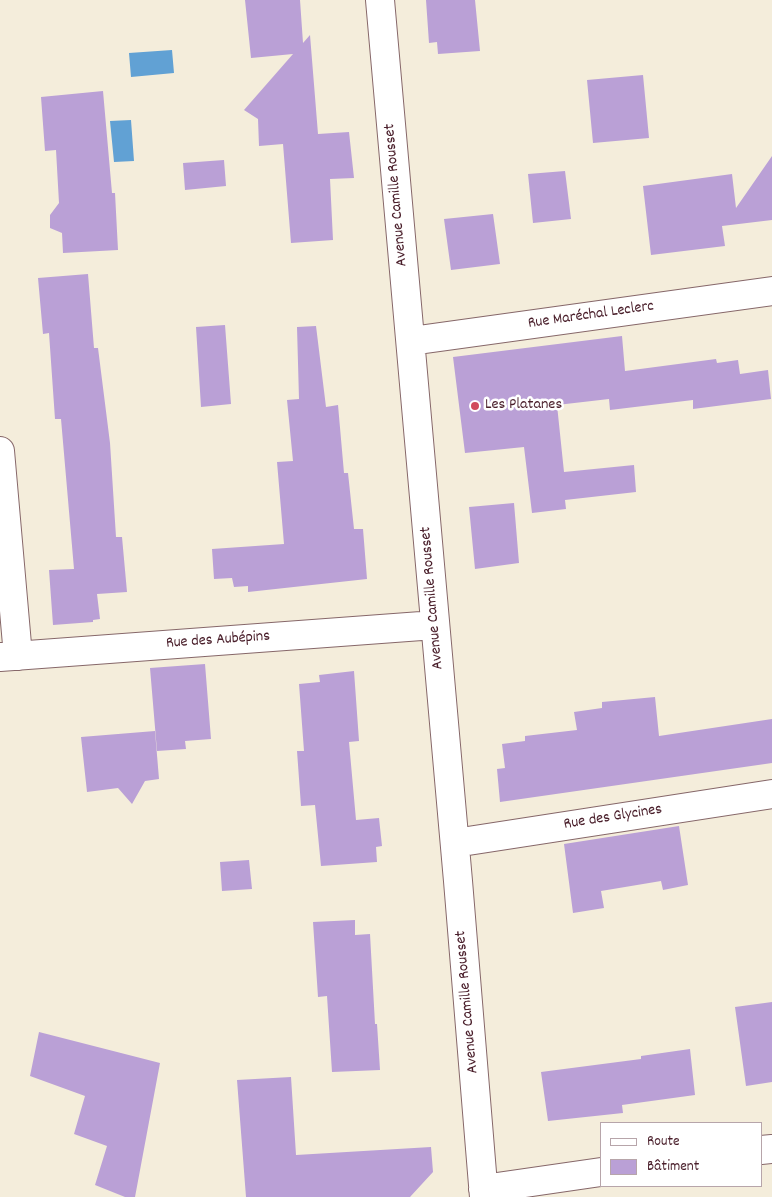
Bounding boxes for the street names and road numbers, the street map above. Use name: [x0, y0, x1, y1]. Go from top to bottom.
street label: Avenue Camille Rousset: [381, 123, 413, 267]
street label: Rue Maréchal Leclerc: [527, 298, 655, 334]
street label: Avenue Camille Rousset: [417, 526, 449, 670]
street label: Rue des Aubépins: [165, 628, 271, 654]
street label: Rue des Glycines: [562, 801, 664, 835]
street label: Avenue Camille Rousset: [452, 930, 484, 1074]

